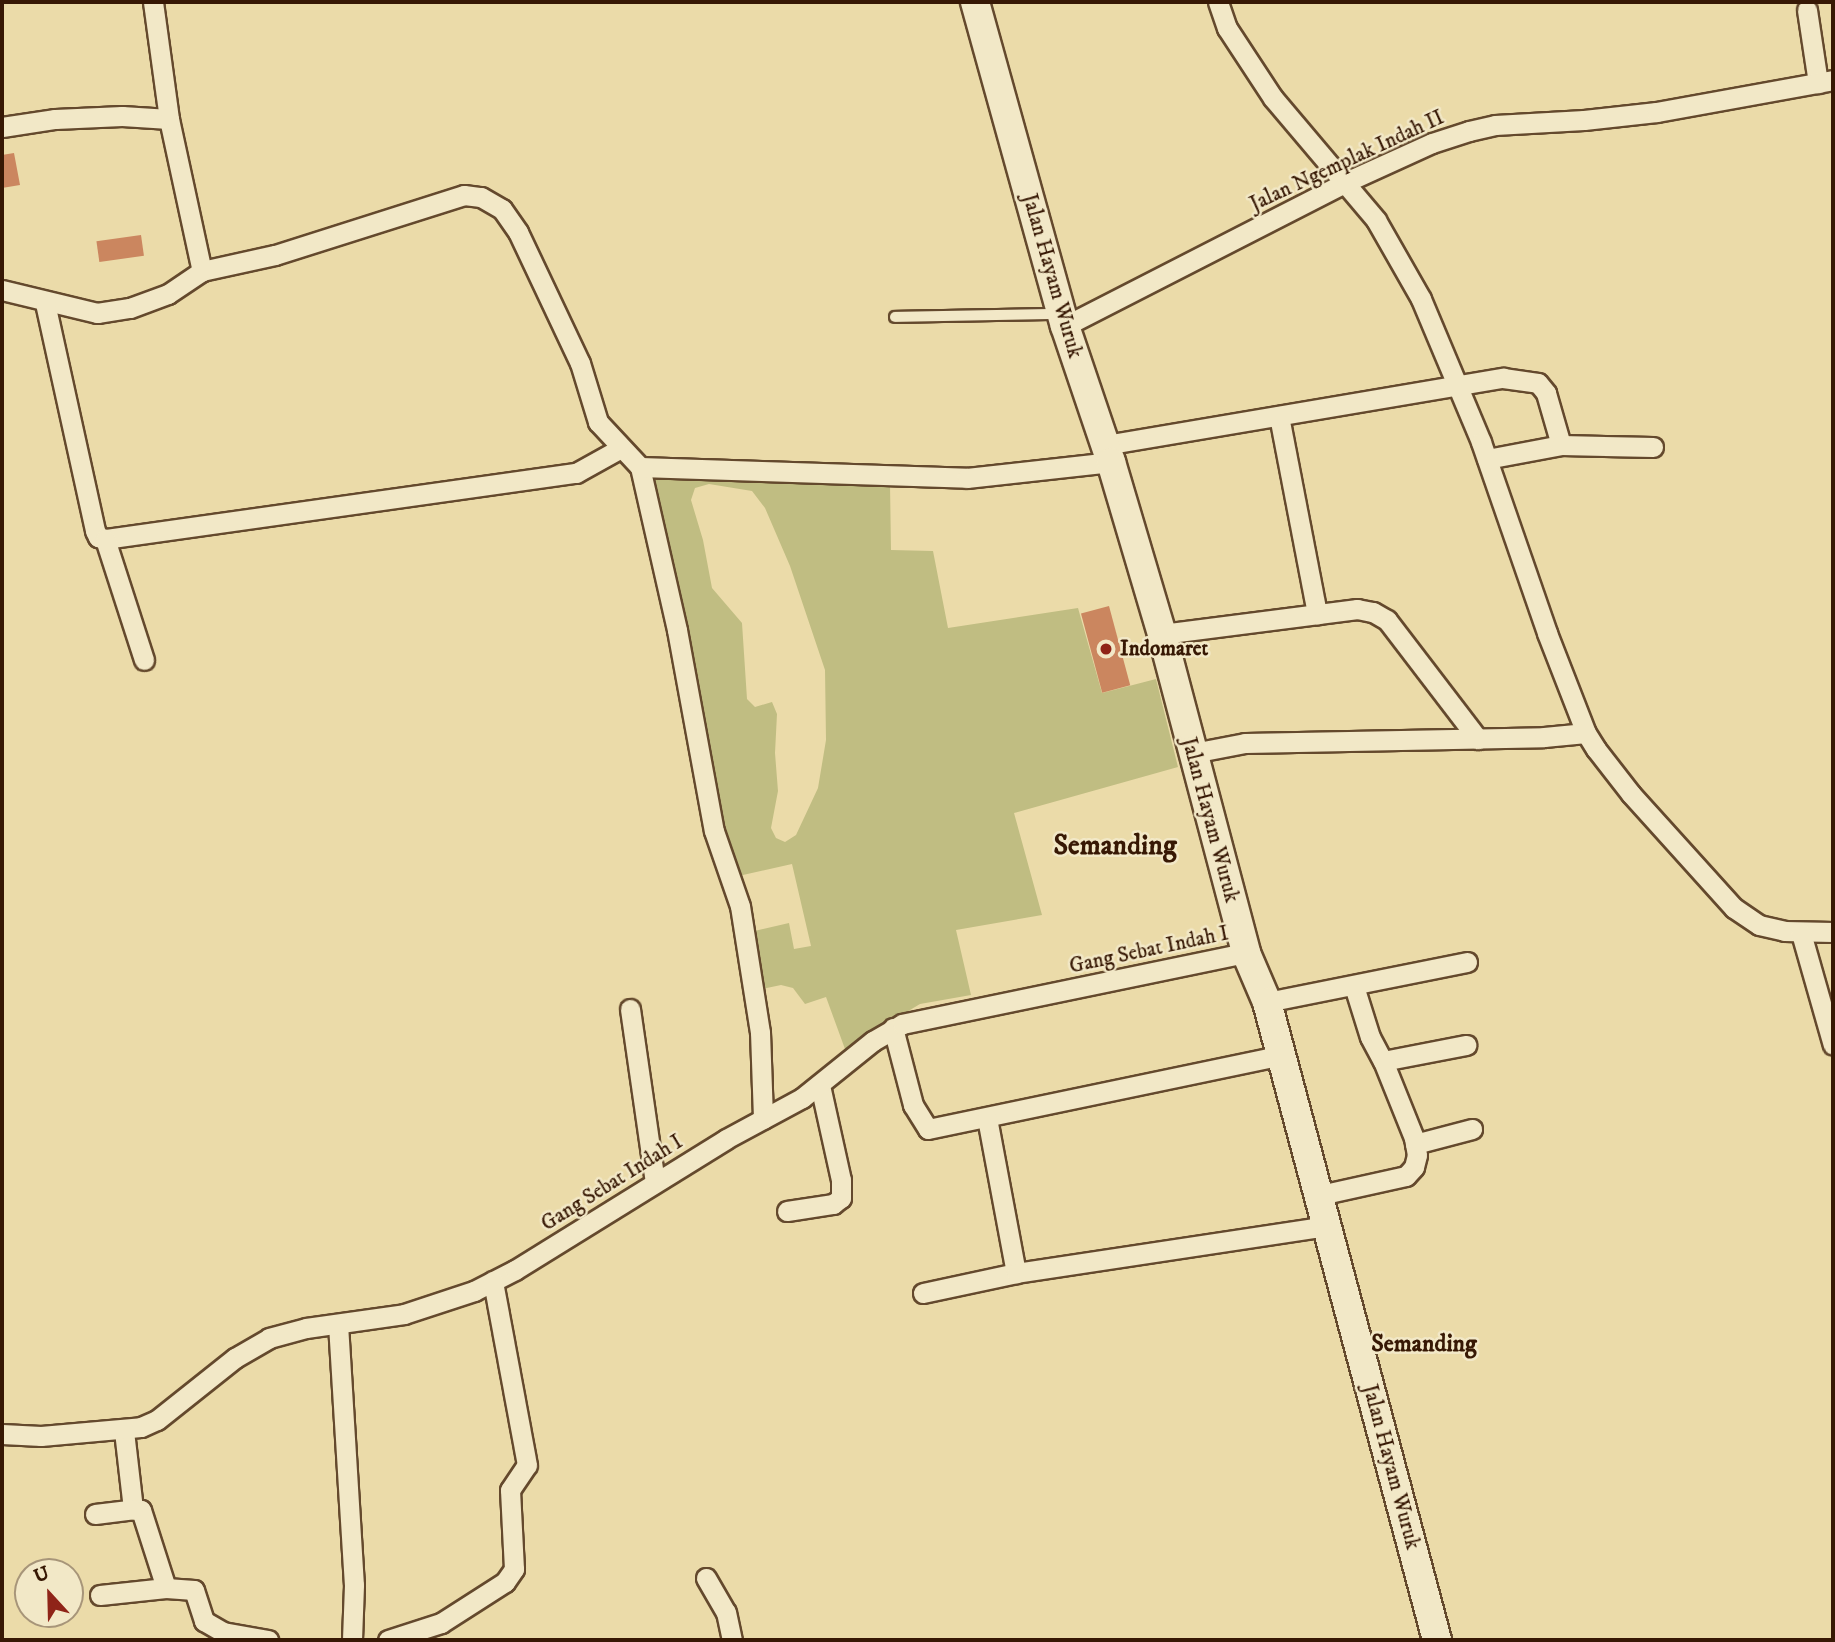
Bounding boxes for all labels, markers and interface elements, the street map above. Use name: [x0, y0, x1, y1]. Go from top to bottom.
street label: Jalan Ngemplak Indah II: [1246, 105, 1448, 217]
street label: Jalan Hayam Wuruk: [1016, 191, 1088, 361]
place label: Indomaret: [1120, 636, 1208, 662]
marker: Indomaret: [1098, 641, 1114, 657]
street label: Jalan Hayam Wuruk: [1176, 735, 1244, 905]
district label: Semanding: [1053, 829, 1177, 863]
street label: Gang Sebat Indah I: [1067, 921, 1231, 979]
street label: Gang Sebat Indah I: [537, 1129, 687, 1237]
district label: Semanding: [1371, 1331, 1477, 1359]
street label: Jalan Hayam Wuruk: [1357, 1382, 1425, 1552]
north arrow: [14, 1558, 84, 1628]
text: U: [31, 1562, 53, 1588]

